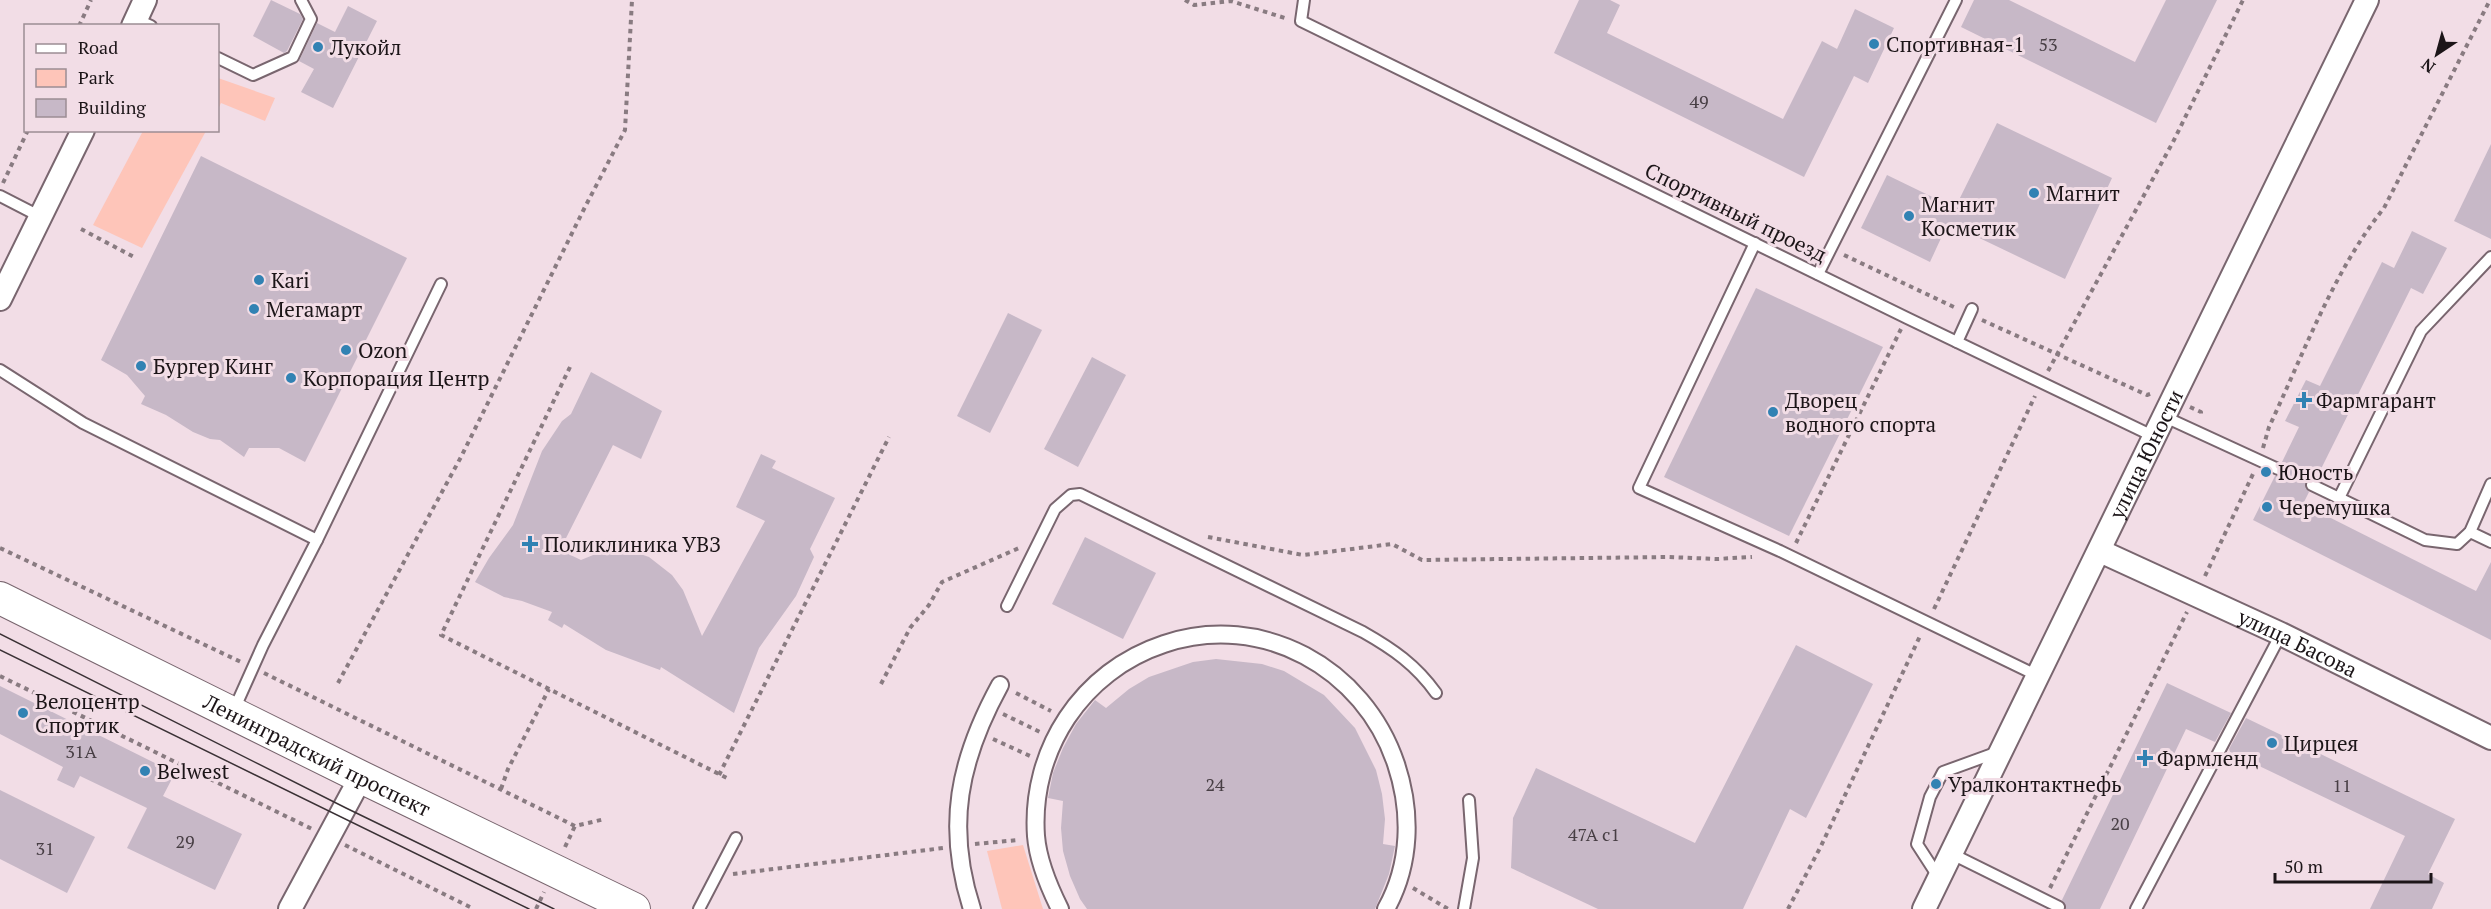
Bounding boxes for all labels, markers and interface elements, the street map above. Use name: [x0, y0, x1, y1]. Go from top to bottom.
legend: [24, 24, 219, 132]
north arrow: [2407, 24, 2467, 84]
place label: Спортивная-1: [1886, 30, 2025, 58]
house number: 53: [2038, 32, 2058, 56]
place label: Лукойл: [329, 33, 401, 61]
text: Road: [78, 35, 118, 59]
marker: Спортивная-1: [1867, 37, 1881, 51]
marker: Лукойл: [311, 40, 325, 54]
text: N: [2417, 54, 2440, 79]
text: Park: [78, 65, 115, 89]
house number: 49: [1689, 89, 1709, 113]
text: Building: [78, 95, 146, 119]
street label: Спортивный проезд: [1640, 156, 1832, 268]
place label: Магнит: [2046, 179, 2120, 207]
marker: Магнит: [2027, 186, 2041, 200]
place label: Магнит Косметик: [1921, 190, 2016, 242]
marker: Магнит Косметик: [1902, 209, 1916, 223]
place label: Kari: [271, 266, 310, 294]
marker: Kari: [252, 273, 266, 287]
place label: Мегамарт: [266, 295, 362, 323]
marker: Мегамарт: [247, 302, 261, 316]
place label: Ozon: [358, 336, 408, 364]
marker: Ozon: [339, 343, 353, 357]
place label: Бургер Кинг: [153, 352, 273, 380]
marker: Бургер Кинг: [134, 359, 148, 373]
place label: Корпорация Центр: [303, 364, 489, 392]
marker: Корпорация Центр: [284, 371, 298, 385]
street label: улица Юности: [2102, 385, 2189, 524]
place label: Дворец водного спорта: [1785, 386, 1937, 438]
place label: Фармгарант: [2316, 386, 2436, 414]
marker: Фармгарант: [2297, 393, 2311, 407]
marker: Дворец водного спорта: [1766, 405, 1780, 419]
place label: Юность: [2278, 458, 2353, 486]
marker: Юность: [2259, 465, 2273, 479]
place label: Черемушка: [2279, 493, 2391, 521]
marker: Черемушка: [2260, 500, 2274, 514]
place label: Поликлиника УВЗ: [544, 530, 721, 558]
marker: Поликлиника УВЗ: [521, 535, 539, 553]
street label: улица Басова: [2233, 602, 2362, 684]
place label: Велоцентр Спортик: [35, 687, 140, 739]
street label: Ленинградский проспект: [198, 687, 435, 823]
marker: Велоцентр Спортик: [16, 706, 30, 720]
place label: Цирцея: [2284, 729, 2358, 757]
marker: Цирцея: [2265, 736, 2279, 750]
house number: 31А: [65, 739, 97, 763]
place label: Фармленд: [2157, 744, 2258, 772]
marker: Фармленд: [2138, 751, 2152, 765]
place label: Belwest: [157, 757, 229, 785]
marker: Belwest: [138, 764, 152, 778]
place label: Уралконтактнефь: [1948, 770, 2122, 798]
house number: 24: [1205, 772, 1225, 796]
house number: 11: [2332, 773, 2352, 797]
marker: Уралконтактнефь: [1929, 777, 1943, 791]
house number: 20: [2110, 811, 2130, 835]
house number: 47А с1: [1568, 822, 1620, 846]
house number: 29: [175, 829, 195, 853]
house number: 31: [35, 836, 55, 860]
scale bar: [2275, 846, 2431, 884]
text: 50 m: [2284, 854, 2324, 878]

